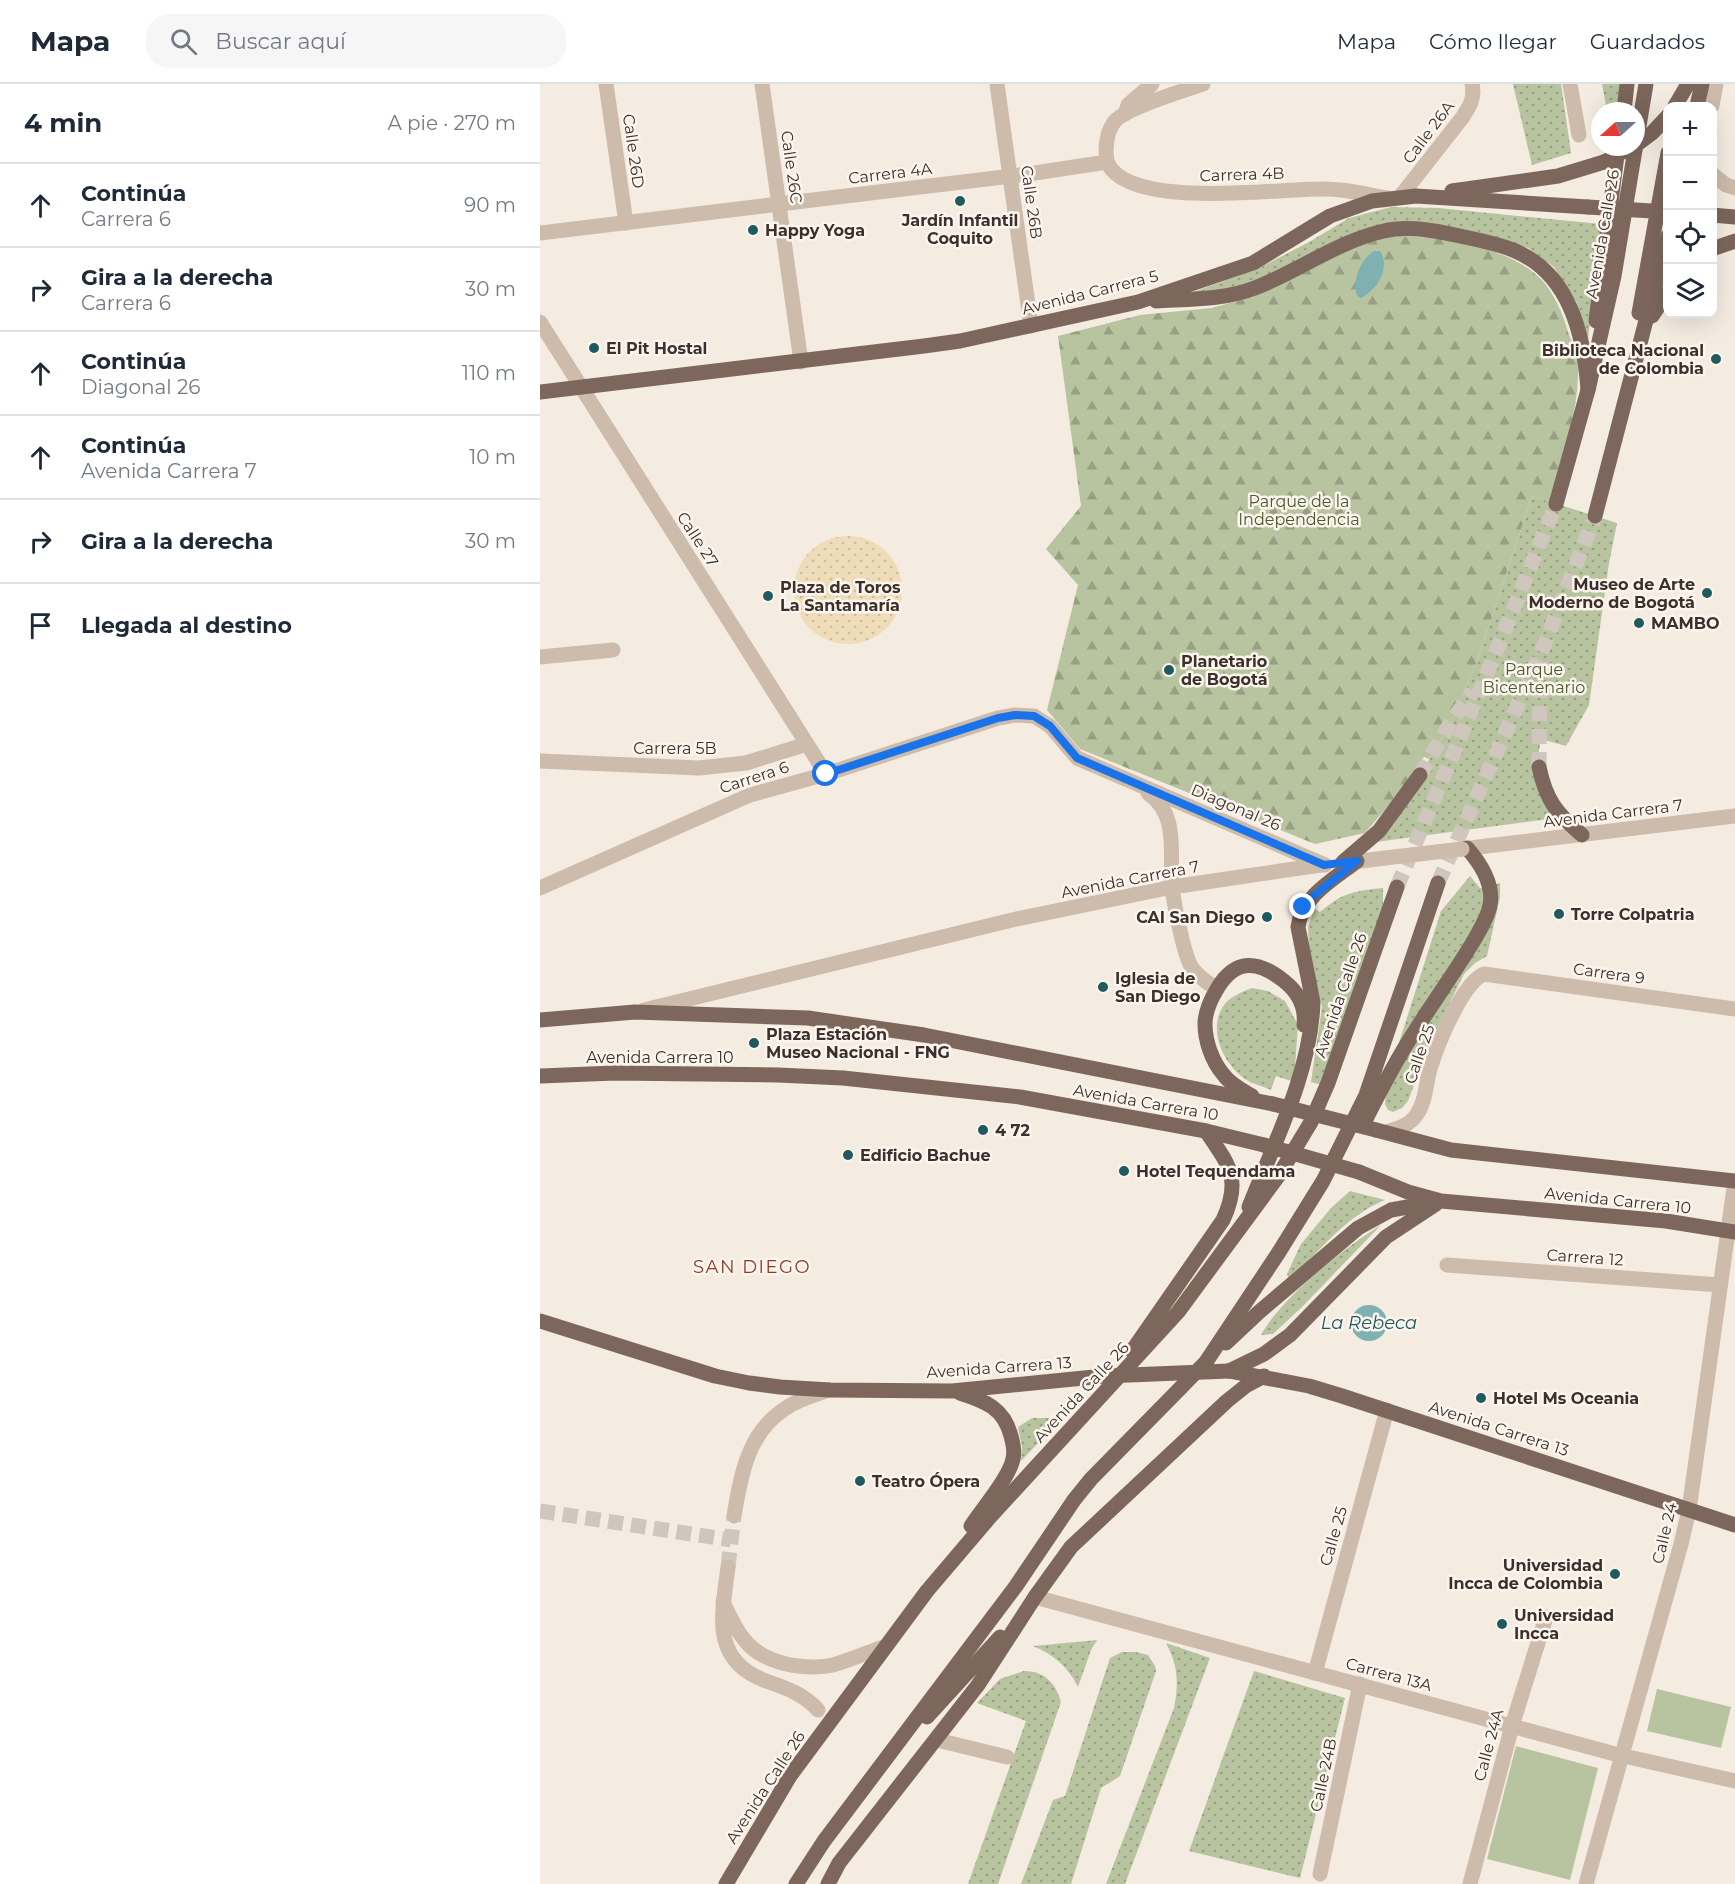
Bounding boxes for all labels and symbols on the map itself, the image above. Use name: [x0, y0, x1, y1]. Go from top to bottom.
street label: Calle 26A: [1399, 97, 1458, 167]
north arrow: [1591, 102, 1645, 156]
street label: Calle 26D: [619, 113, 648, 190]
street label: Calle 26C: [777, 129, 806, 205]
street label: Carrera 4A: [847, 159, 934, 188]
street label: Calle 26B: [1017, 164, 1046, 240]
street label: Carrera 4B: [1199, 164, 1285, 185]
street label: Avenida Calle 26: [1582, 168, 1623, 300]
marker: Jardín Infantil Coquito: [953, 194, 967, 208]
place label: Jardín Infantil Coquito: [901, 211, 1018, 248]
place label: Happy Yoga: [765, 221, 865, 240]
marker: Happy Yoga: [746, 223, 760, 237]
street label: Avenida Carrera 5: [1020, 266, 1160, 319]
place label: El Pit Hostal: [606, 339, 707, 358]
marker: El Pit Hostal: [587, 341, 601, 355]
place label: Biblioteca Nacional de Colombia: [1542, 341, 1704, 378]
marker: Biblioteca Nacional de Colombia: [1709, 352, 1723, 366]
park label: Parque de la Independencia: [1238, 492, 1360, 529]
street label: Calle 27: [673, 508, 722, 570]
place label: Museo de Arte Moderno de Bogotá: [1528, 575, 1695, 612]
place label: Plaza de Toros La Santamaría: [780, 578, 901, 615]
marker: Museo de Arte Moderno de Bogotá: [1700, 586, 1714, 600]
marker: Plaza de Toros La Santamaría: [761, 589, 775, 603]
place label: MAMBO: [1651, 614, 1720, 633]
marker: MAMBO: [1632, 616, 1646, 630]
place label: Planetario de Bogotá: [1181, 652, 1268, 689]
park label: Parque Bicentenario: [1483, 660, 1585, 697]
marker: Planetario de Bogotá: [1162, 663, 1176, 677]
street label: Carrera 5B: [633, 739, 717, 758]
street label: Carrera 6: [717, 757, 792, 798]
route start: [812, 760, 838, 786]
street label: Diagonal 26: [1188, 780, 1284, 835]
street label: Avenida Carrera 7: [1542, 796, 1684, 831]
street label: Avenida Carrera 7: [1059, 857, 1201, 902]
route end: [1289, 893, 1315, 919]
place label: Torre Colpatria: [1571, 905, 1695, 924]
marker: Torre Colpatria: [1552, 907, 1566, 921]
place label: CAI San Diego: [1136, 908, 1255, 927]
marker: CAI San Diego: [1260, 910, 1274, 924]
street label: Avenida Calle 26: [1310, 930, 1371, 1060]
street label: Carrera 9: [1572, 959, 1646, 988]
place label: Iglesia de San Diego: [1115, 969, 1200, 1006]
marker: Iglesia de San Diego: [1096, 980, 1110, 994]
street label: Calle 25: [1401, 1022, 1438, 1086]
place label: Plaza Estación Museo Nacional - FNG: [766, 1025, 950, 1062]
marker: Plaza Estación Museo Nacional - FNG: [747, 1036, 761, 1050]
street label: Avenida Carrera 10: [586, 1048, 734, 1067]
street label: Avenida Carrera 10: [1072, 1080, 1220, 1125]
place label: 4 72: [995, 1121, 1030, 1140]
marker: 4 72: [976, 1123, 990, 1137]
place label: Edificio Bachue: [860, 1146, 991, 1165]
marker: Edificio Bachue: [841, 1148, 855, 1162]
place label: Hotel Tequendama: [1136, 1162, 1296, 1181]
marker: Hotel Tequendama: [1117, 1164, 1131, 1178]
street label: Avenida Carrera 10: [1544, 1183, 1692, 1218]
street label: Carrera 12: [1546, 1245, 1624, 1270]
district label: SAN DIEGO: [693, 1256, 811, 1278]
water label: La Rebeca: [1321, 1312, 1417, 1334]
street label: Avenida Calle 26: [1030, 1338, 1133, 1447]
street label: Avenida Carrera 13: [926, 1353, 1072, 1382]
place label: Hotel Ms Oceania: [1493, 1389, 1639, 1408]
marker: Hotel Ms Oceania: [1474, 1391, 1488, 1405]
street label: Avenida Carrera 13: [1427, 1397, 1571, 1460]
place label: Teatro Ópera: [872, 1472, 980, 1491]
marker: Teatro Ópera: [853, 1474, 867, 1488]
street label: Calle 24: [1648, 1500, 1681, 1566]
street label: Calle 25: [1316, 1504, 1351, 1568]
place label: Universidad Incca de Colombia: [1448, 1556, 1603, 1593]
marker: Universidad Incca de Colombia: [1608, 1567, 1622, 1581]
place label: Universidad Incca: [1514, 1606, 1614, 1643]
marker: Universidad Incca: [1495, 1617, 1509, 1631]
street label: Carrera 13A: [1344, 1654, 1435, 1695]
street label: Calle 24A: [1470, 1706, 1507, 1783]
street label: Avenida Calle 26: [722, 1727, 809, 1847]
street label: Calle 24B: [1306, 1737, 1341, 1814]

